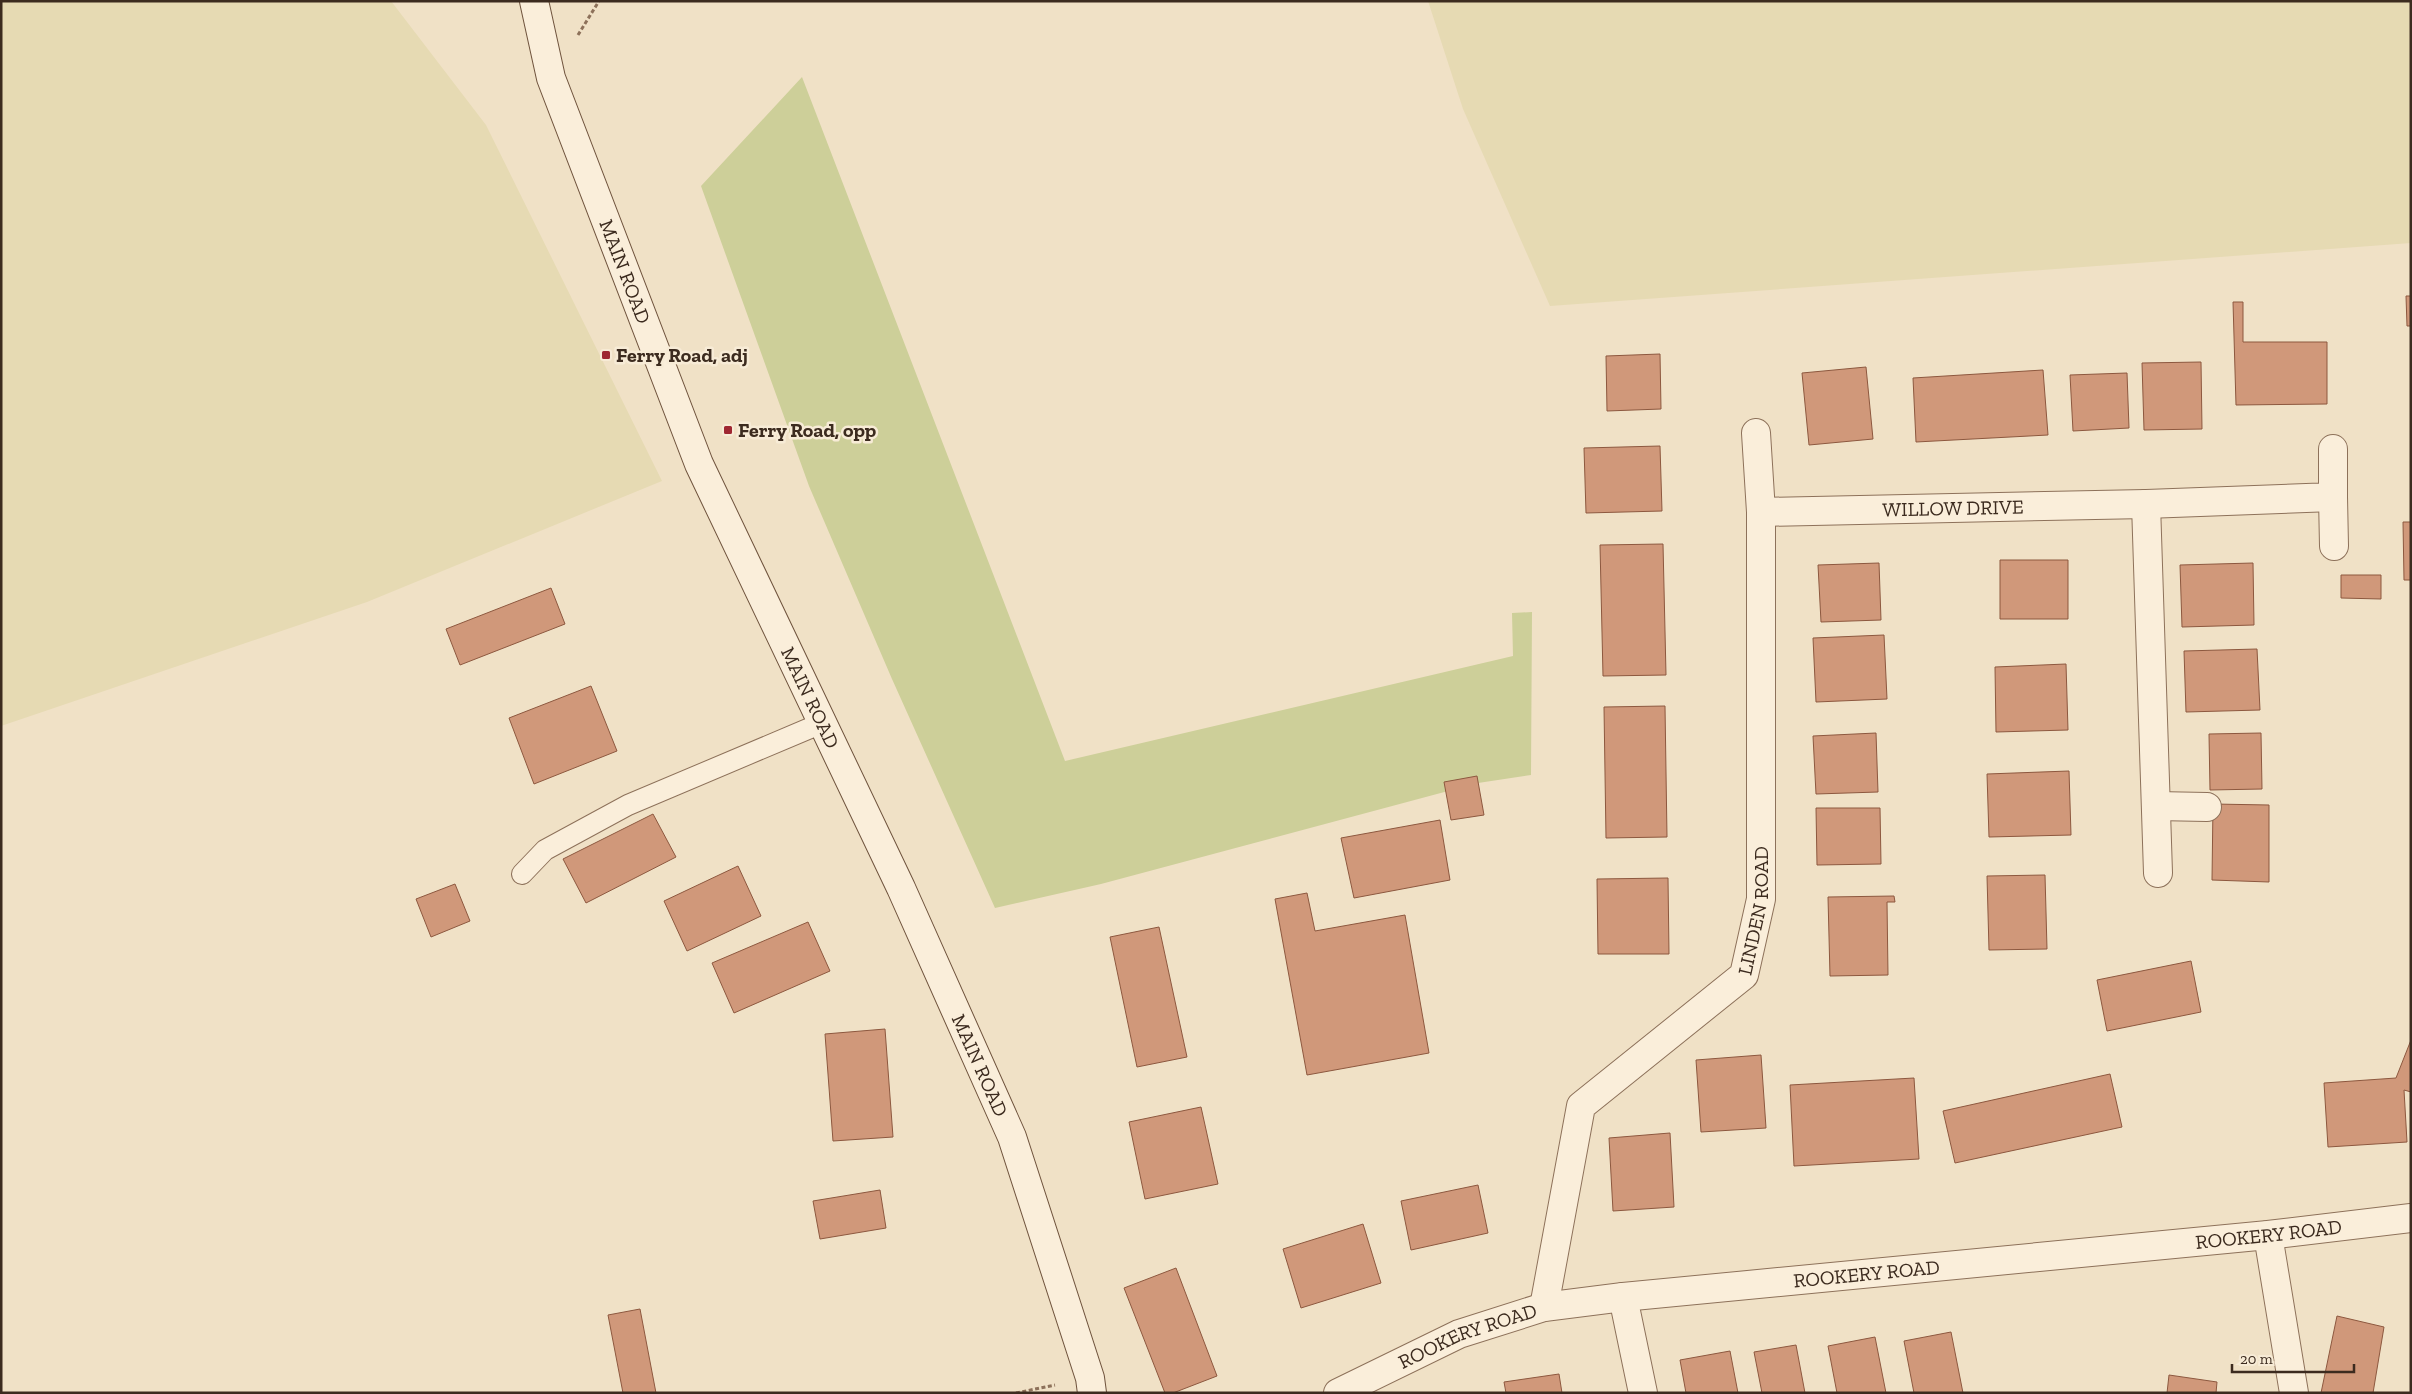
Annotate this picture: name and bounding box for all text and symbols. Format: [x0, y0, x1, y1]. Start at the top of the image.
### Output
street label: MAIN ROAD [594, 216, 656, 327]
place label: Ferry Road, adj [616, 343, 748, 367]
marker: Ferry Road, adj [600, 349, 612, 361]
place label: Ferry Road, opp [738, 418, 876, 442]
marker: Ferry Road, opp [722, 424, 734, 436]
street label: WILLOW DRIVE [1882, 495, 2024, 521]
street label: MAIN ROAD [776, 643, 845, 752]
street label: LINDEN ROAD [1732, 846, 1773, 977]
street label: MAIN ROAD [947, 1010, 1013, 1120]
street label: ROOKERY ROAD [2194, 1214, 2343, 1254]
street label: ROOKERY ROAD [1792, 1255, 1941, 1293]
street label: ROOKERY ROAD [1394, 1298, 1540, 1374]
scale bar [2232, 1342, 2354, 1374]
text: 20 m [2240, 1350, 2273, 1368]

